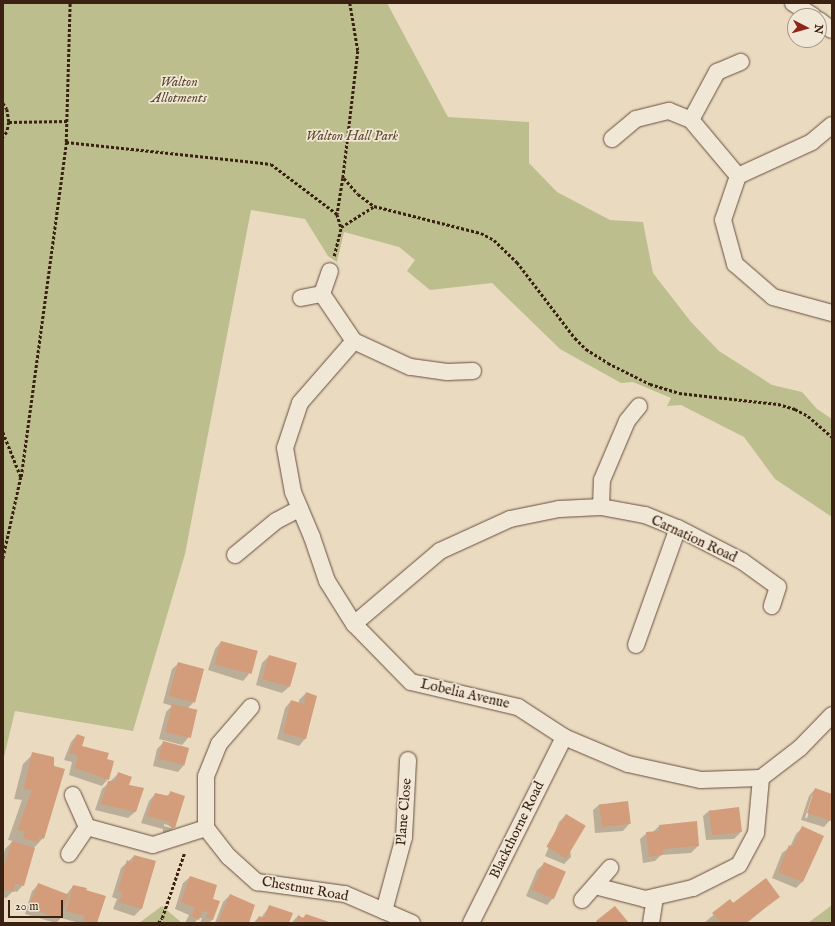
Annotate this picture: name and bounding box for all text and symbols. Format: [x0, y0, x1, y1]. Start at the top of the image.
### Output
north arrow [787, 8, 827, 48]
text: N [810, 24, 825, 35]
park label: Walton Allotments [151, 74, 207, 106]
park label: Walton Hall Park [306, 128, 398, 144]
street label: Carnation Road [648, 512, 740, 566]
street label: Lobelia Avenue [419, 676, 511, 712]
street label: Plane Close [393, 778, 415, 846]
street label: Blackthorne Road [486, 779, 548, 881]
street label: Chestnut Road [260, 873, 350, 905]
scale bar [10, 892, 65, 918]
text: 20 m [15, 899, 38, 914]

